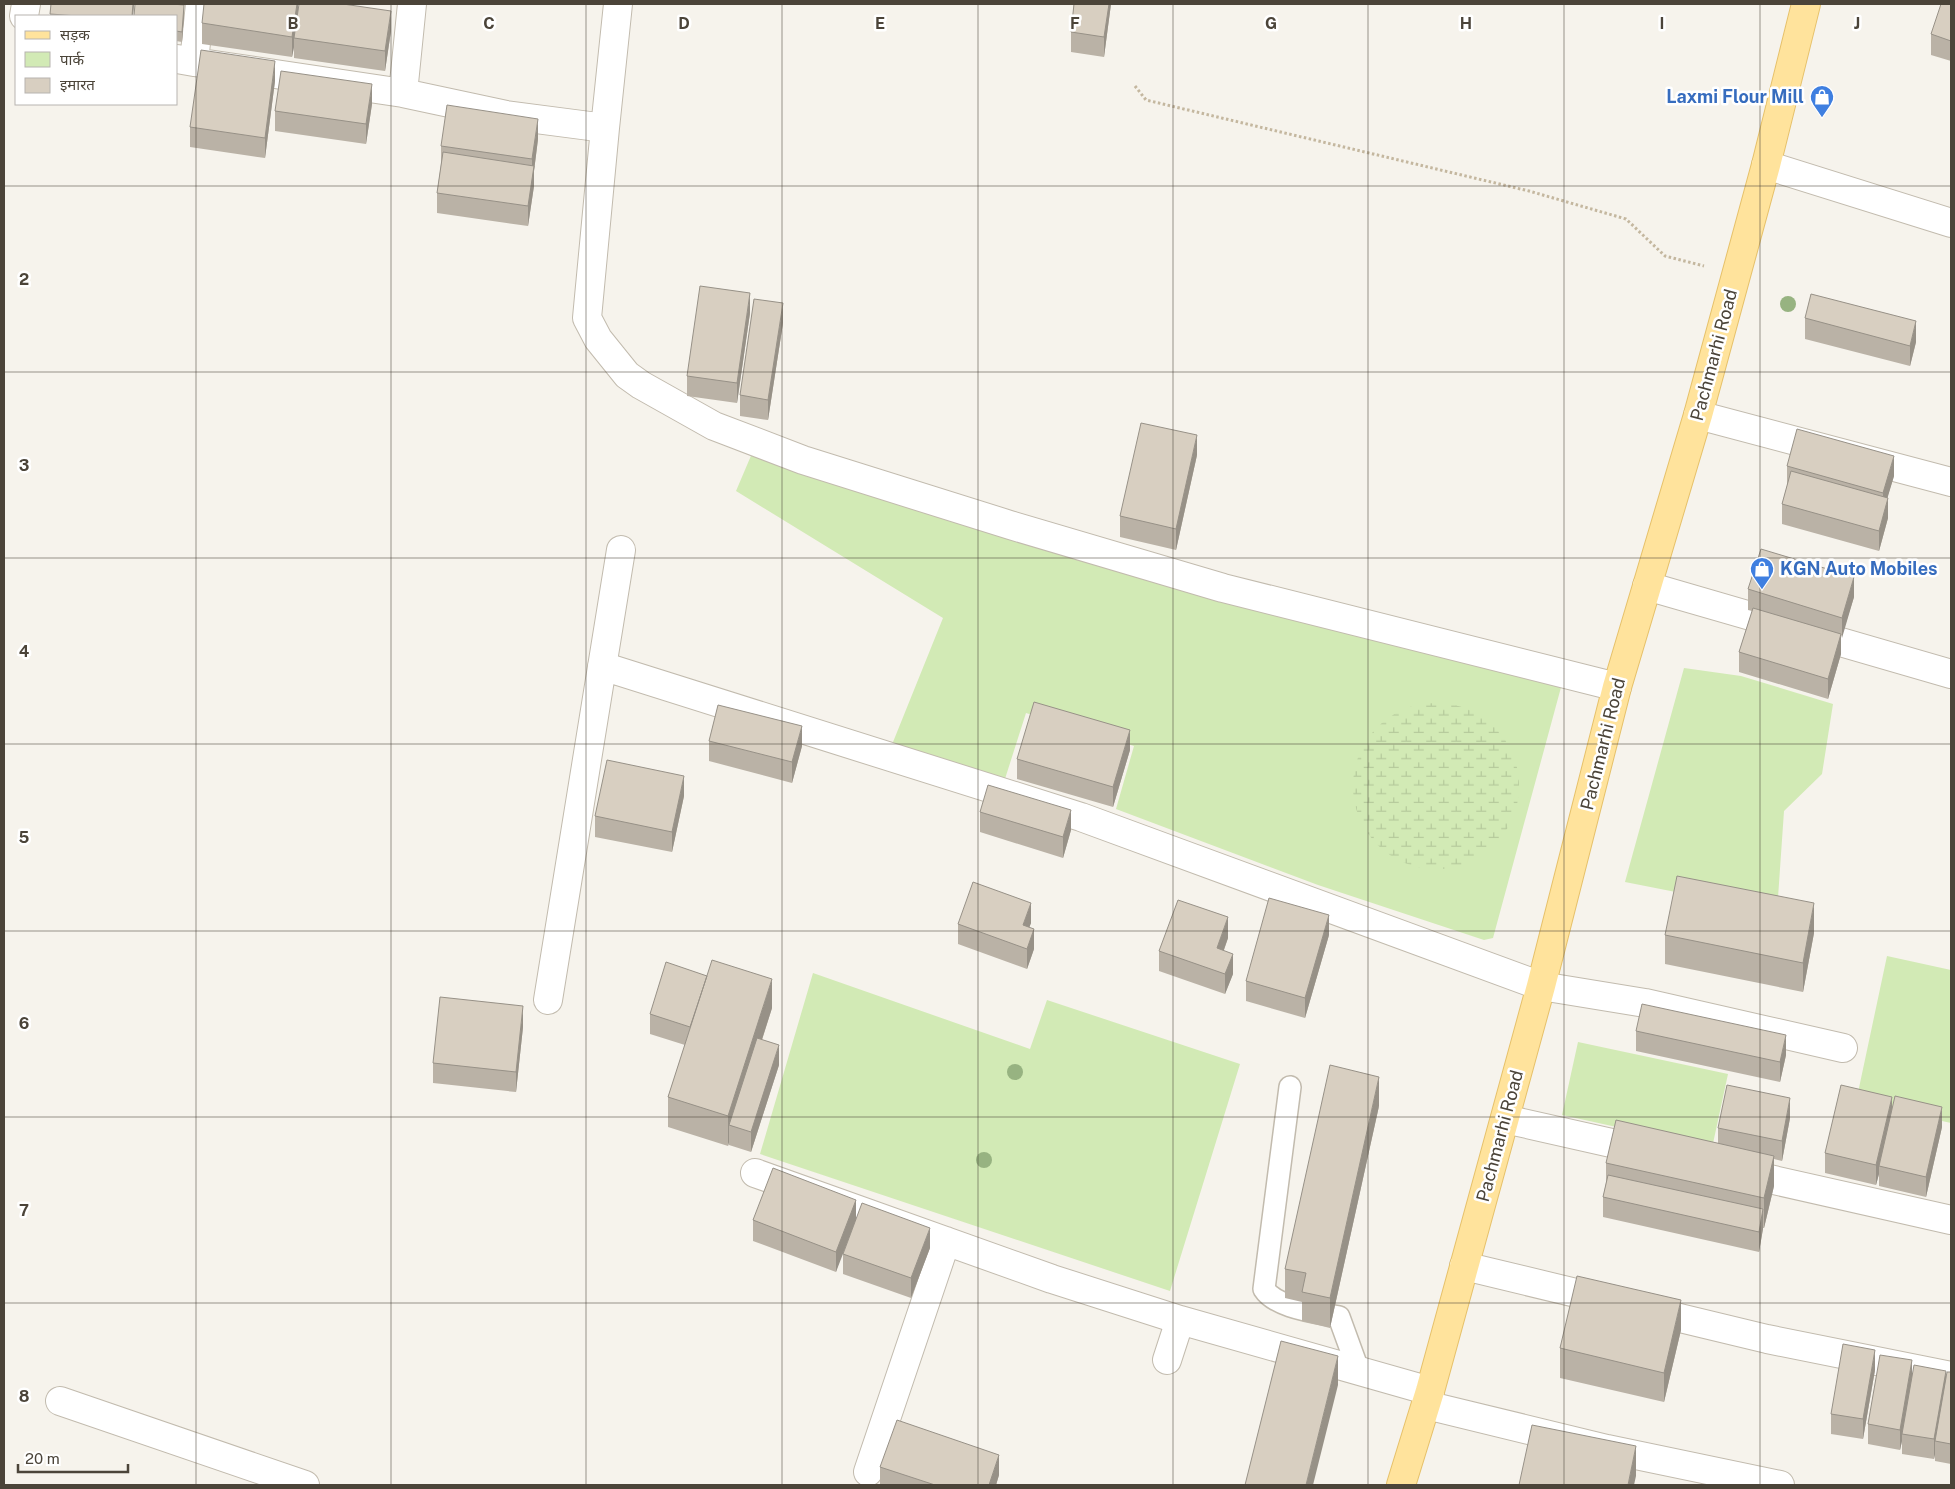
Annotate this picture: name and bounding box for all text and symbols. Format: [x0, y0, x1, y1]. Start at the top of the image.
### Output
text: B [288, 14, 299, 33]
text: C [483, 14, 495, 33]
text: D [678, 14, 690, 33]
text: E [875, 14, 885, 33]
text: F [1070, 14, 1080, 33]
text: G [1265, 14, 1277, 33]
text: H [1460, 14, 1472, 33]
text: I [1660, 14, 1664, 33]
text: J [1854, 14, 1860, 33]
legend [15, 15, 178, 105]
text: सड़क [60, 26, 90, 43]
text: पार्क [60, 51, 84, 68]
text: इमारत [60, 76, 95, 93]
shop icon: Laxmi Flour Mill [1809, 84, 1835, 118]
place label: Laxmi Flour Mill [1666, 86, 1804, 107]
text: 2 [19, 270, 29, 289]
street label: Pachmarhi Road [1686, 287, 1741, 423]
text: 3 [19, 456, 29, 475]
shop icon: KGN Auto Mobiles [1749, 556, 1775, 590]
place label: KGN Auto Mobiles [1780, 558, 1938, 579]
text: 4 [19, 642, 30, 661]
street label: Pachmarhi Road [1576, 676, 1629, 812]
text: 5 [19, 828, 30, 847]
text: 6 [19, 1014, 29, 1033]
street label: Pachmarhi Road [1472, 1068, 1527, 1204]
text: 7 [19, 1201, 29, 1220]
text: 8 [19, 1387, 30, 1406]
scale bar [18, 1442, 128, 1474]
text: 20 m [25, 1450, 60, 1467]

